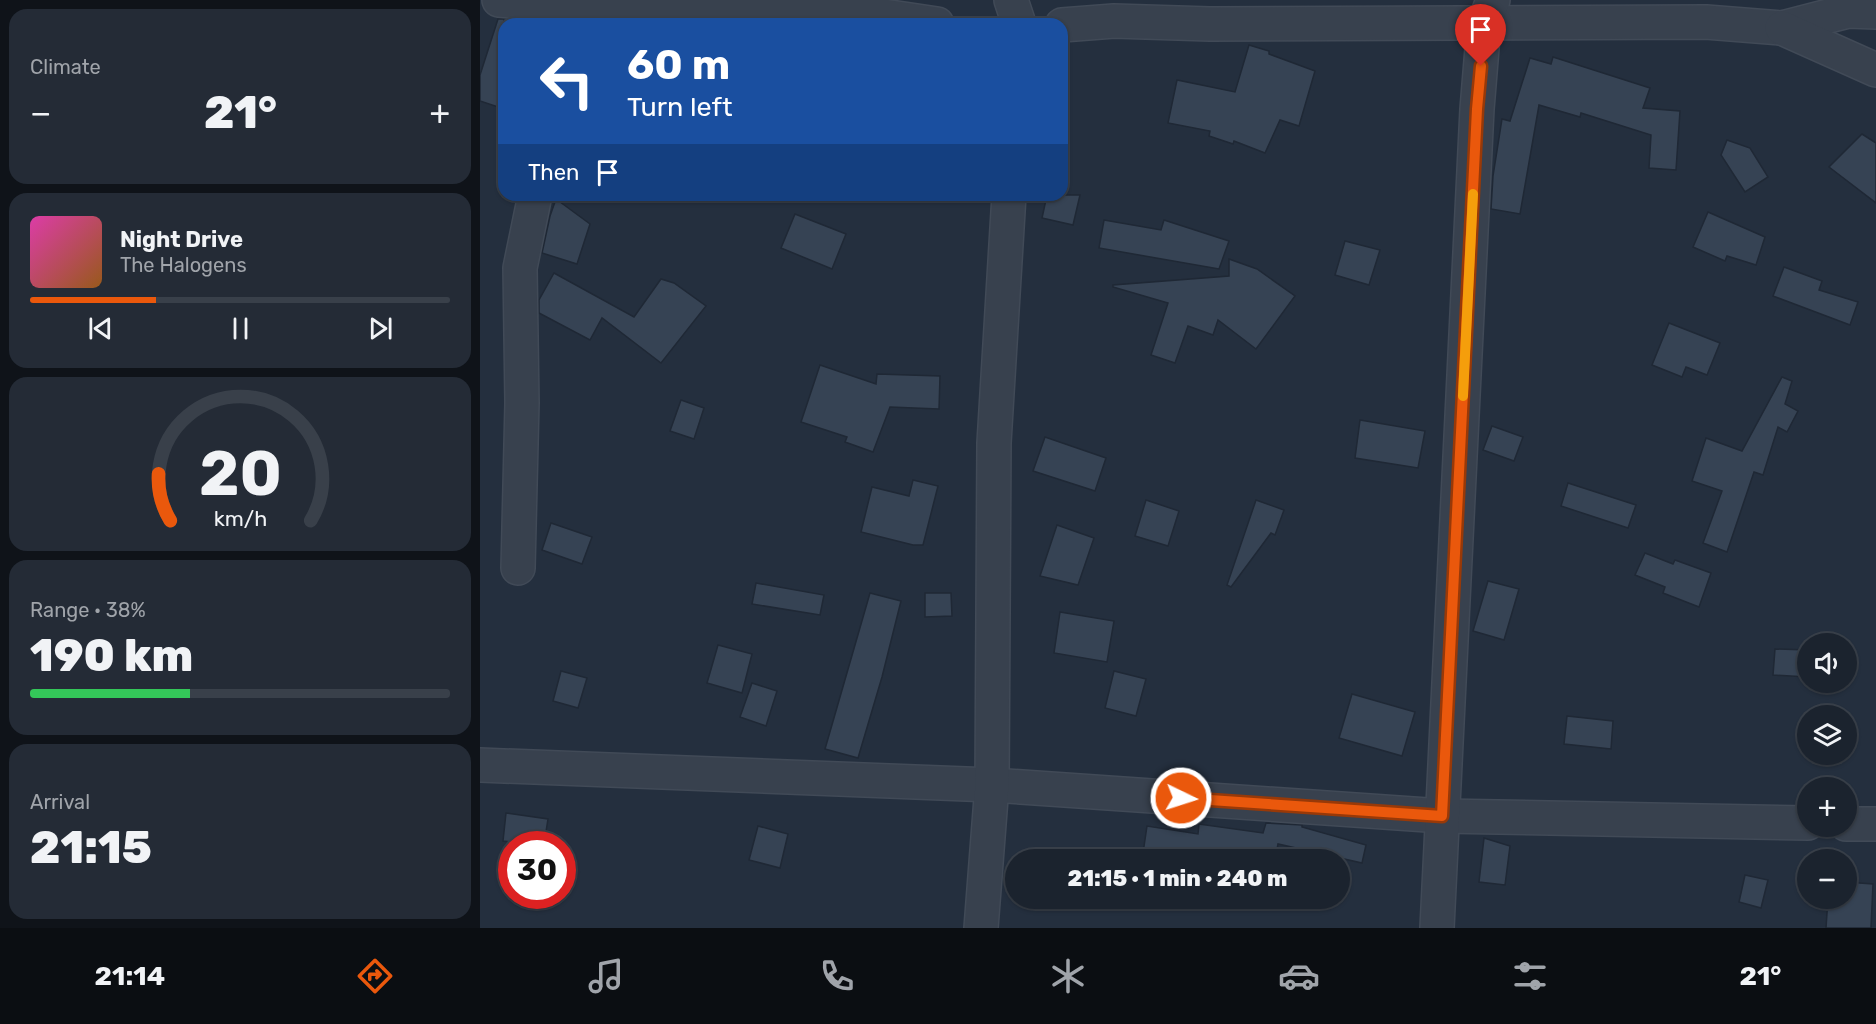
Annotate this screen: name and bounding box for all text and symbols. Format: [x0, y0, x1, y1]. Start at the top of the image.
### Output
pin [1455, 4, 1506, 66]
icon: arrive [1464, 13, 1497, 46]
text: 60 m [627, 40, 730, 90]
icon: left [528, 42, 606, 120]
text: Climate [30, 55, 101, 79]
text: 21° [204, 86, 277, 139]
text: Turn left [627, 91, 732, 123]
text: − [30, 93, 51, 132]
text: + [429, 93, 450, 132]
icon: arrive [591, 156, 624, 189]
text: Then [528, 159, 579, 186]
text: Night Drive [120, 226, 243, 253]
text: The Halogens [120, 253, 247, 277]
icon: previous [84, 312, 117, 345]
icon: pause [224, 312, 257, 345]
icon: next [364, 312, 397, 345]
text: 20 [199, 437, 281, 511]
text: km/h [213, 506, 267, 531]
text: Range · 38% [30, 598, 146, 622]
text: 190 km [30, 629, 193, 682]
map controls [1797, 633, 1857, 909]
button: sound [1797, 633, 1857, 693]
button: layers [1797, 705, 1857, 765]
position arrow [1149, 766, 1213, 830]
button: + [1797, 777, 1857, 837]
text: Arrival [30, 790, 90, 814]
text: 21:15 [30, 821, 152, 874]
speed limit sign: 30 [498, 831, 576, 909]
button: − [1797, 849, 1857, 909]
text: 21:15 · 1 min · 240 m [1068, 865, 1287, 892]
icon: directions [354, 955, 396, 997]
icon: music [585, 955, 627, 997]
icon: phone [816, 955, 858, 997]
icon: climate [1047, 955, 1089, 997]
icon: car [1278, 955, 1320, 997]
icon: filters [1509, 955, 1551, 997]
text: 21:14 [94, 960, 165, 992]
text: 21° [1739, 960, 1781, 992]

